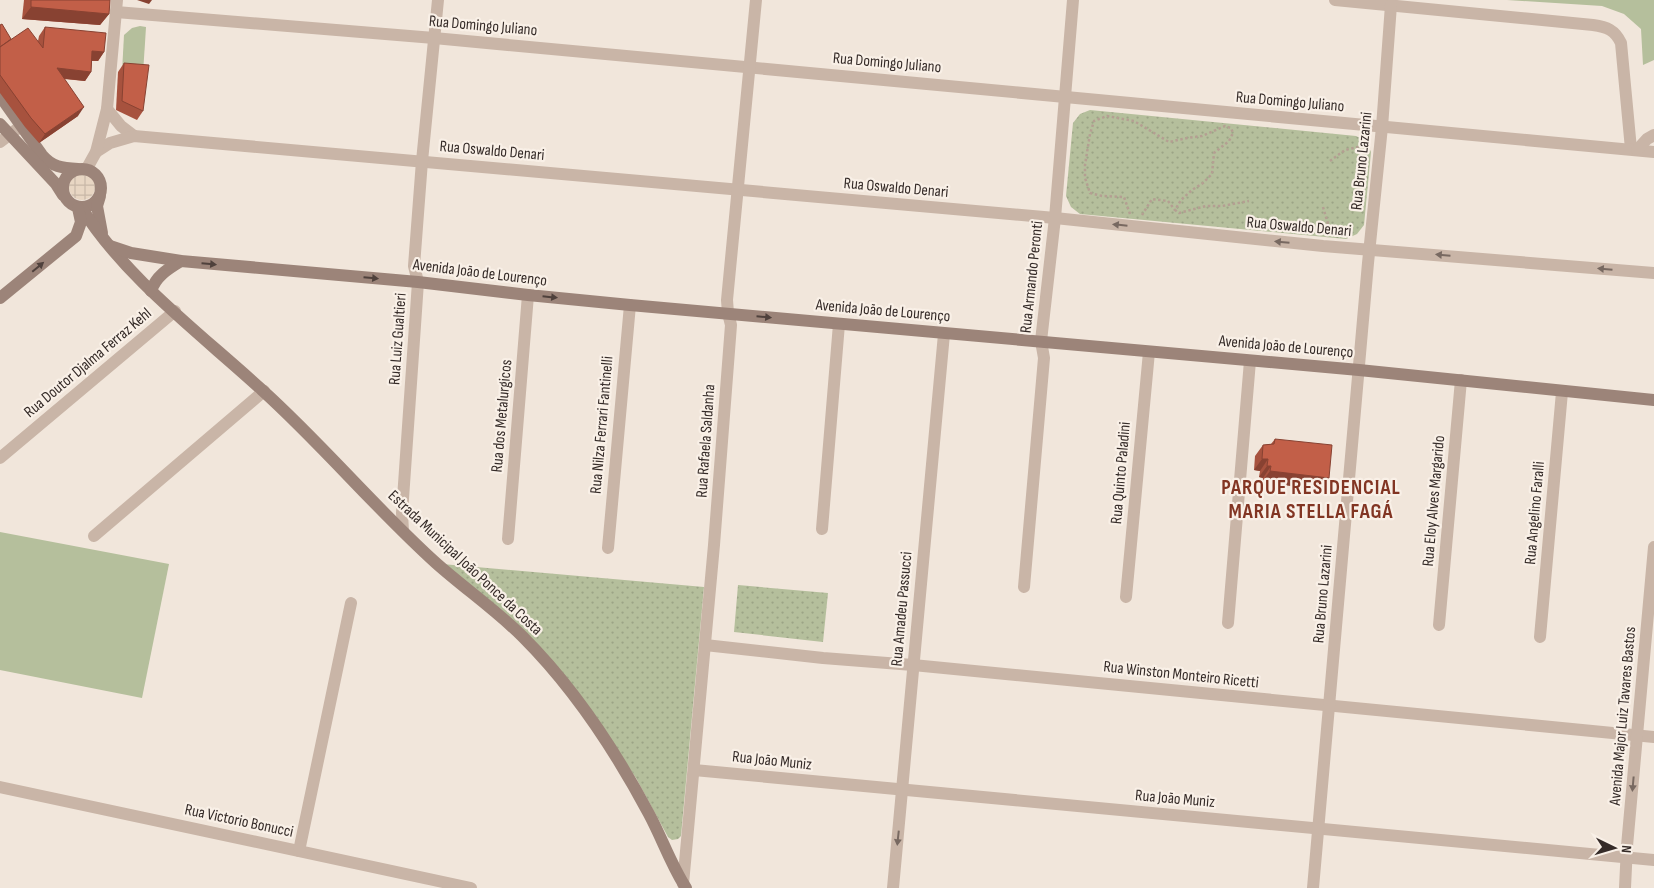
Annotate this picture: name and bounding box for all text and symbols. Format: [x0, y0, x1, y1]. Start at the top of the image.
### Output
street label: Rua Domingo Juliano [428, 12, 538, 40]
street label: Rua Domingo Juliano [832, 49, 942, 77]
street label: Rua Domingo Juliano [1235, 88, 1345, 116]
street label: Rua Bruno Lazarini [1347, 111, 1377, 211]
street label: Rua Oswaldo Denari [439, 137, 545, 165]
street label: Rua Oswaldo Denari [843, 174, 949, 202]
street label: Rua Oswaldo Denari [1246, 213, 1352, 241]
street label: Rua Armando Peronti [1017, 220, 1047, 334]
one-way arrow [1112, 221, 1128, 229]
one-way arrow [1273, 238, 1289, 246]
one-way arrow [1435, 251, 1451, 259]
street label: Avenida João de Lourenço [411, 255, 548, 291]
one-way arrow [201, 260, 217, 268]
one-way arrow [31, 262, 44, 273]
one-way arrow [1597, 264, 1613, 272]
one-way arrow [363, 274, 379, 282]
street label: Rua Luiz Gualtieri [385, 292, 411, 386]
one-way arrow [542, 294, 558, 302]
street label: Avenida João de Lourenço [814, 296, 951, 326]
street label: Rua Doutor Djalma Ferraz Kehl [21, 304, 155, 422]
one-way arrow [756, 313, 772, 321]
street label: Avenida João de Lourenço [1217, 332, 1354, 362]
street label: Rua Nilza Ferrari Fantinelli [587, 355, 617, 495]
street label: Rua dos Metalurgicos [488, 359, 516, 473]
street label: Rua Rafaela Saldanha [693, 384, 719, 498]
street label: Rua Quinto Paladini [1107, 421, 1135, 525]
street label: Rua Eloy Alves Margarido [1419, 435, 1449, 567]
street label: Rua Angelino Faralli [1521, 461, 1549, 565]
district label: PARQUE RESIDENCIAL MARIA STELLA FAGÁ [1221, 475, 1401, 524]
street label: Estrada Municipal João Ponce da Costa [384, 487, 546, 639]
street label: Rua Bruno Lazarini [1309, 544, 1337, 644]
street label: Rua Amadeu Passucci [888, 551, 916, 667]
street label: Avenida Major Luiz Tavares Bastos [1606, 626, 1640, 807]
street label: Rua Winston Monteiro Ricetti [1102, 657, 1260, 693]
street label: Rua João Muniz [731, 747, 813, 775]
one-way arrow [1629, 776, 1637, 792]
street label: Rua João Muniz [1134, 786, 1216, 812]
street label: Rua Victorio Bonucci [183, 800, 295, 842]
north arrow [1589, 823, 1639, 873]
one-way arrow [894, 831, 902, 847]
text: N [1618, 845, 1635, 854]

